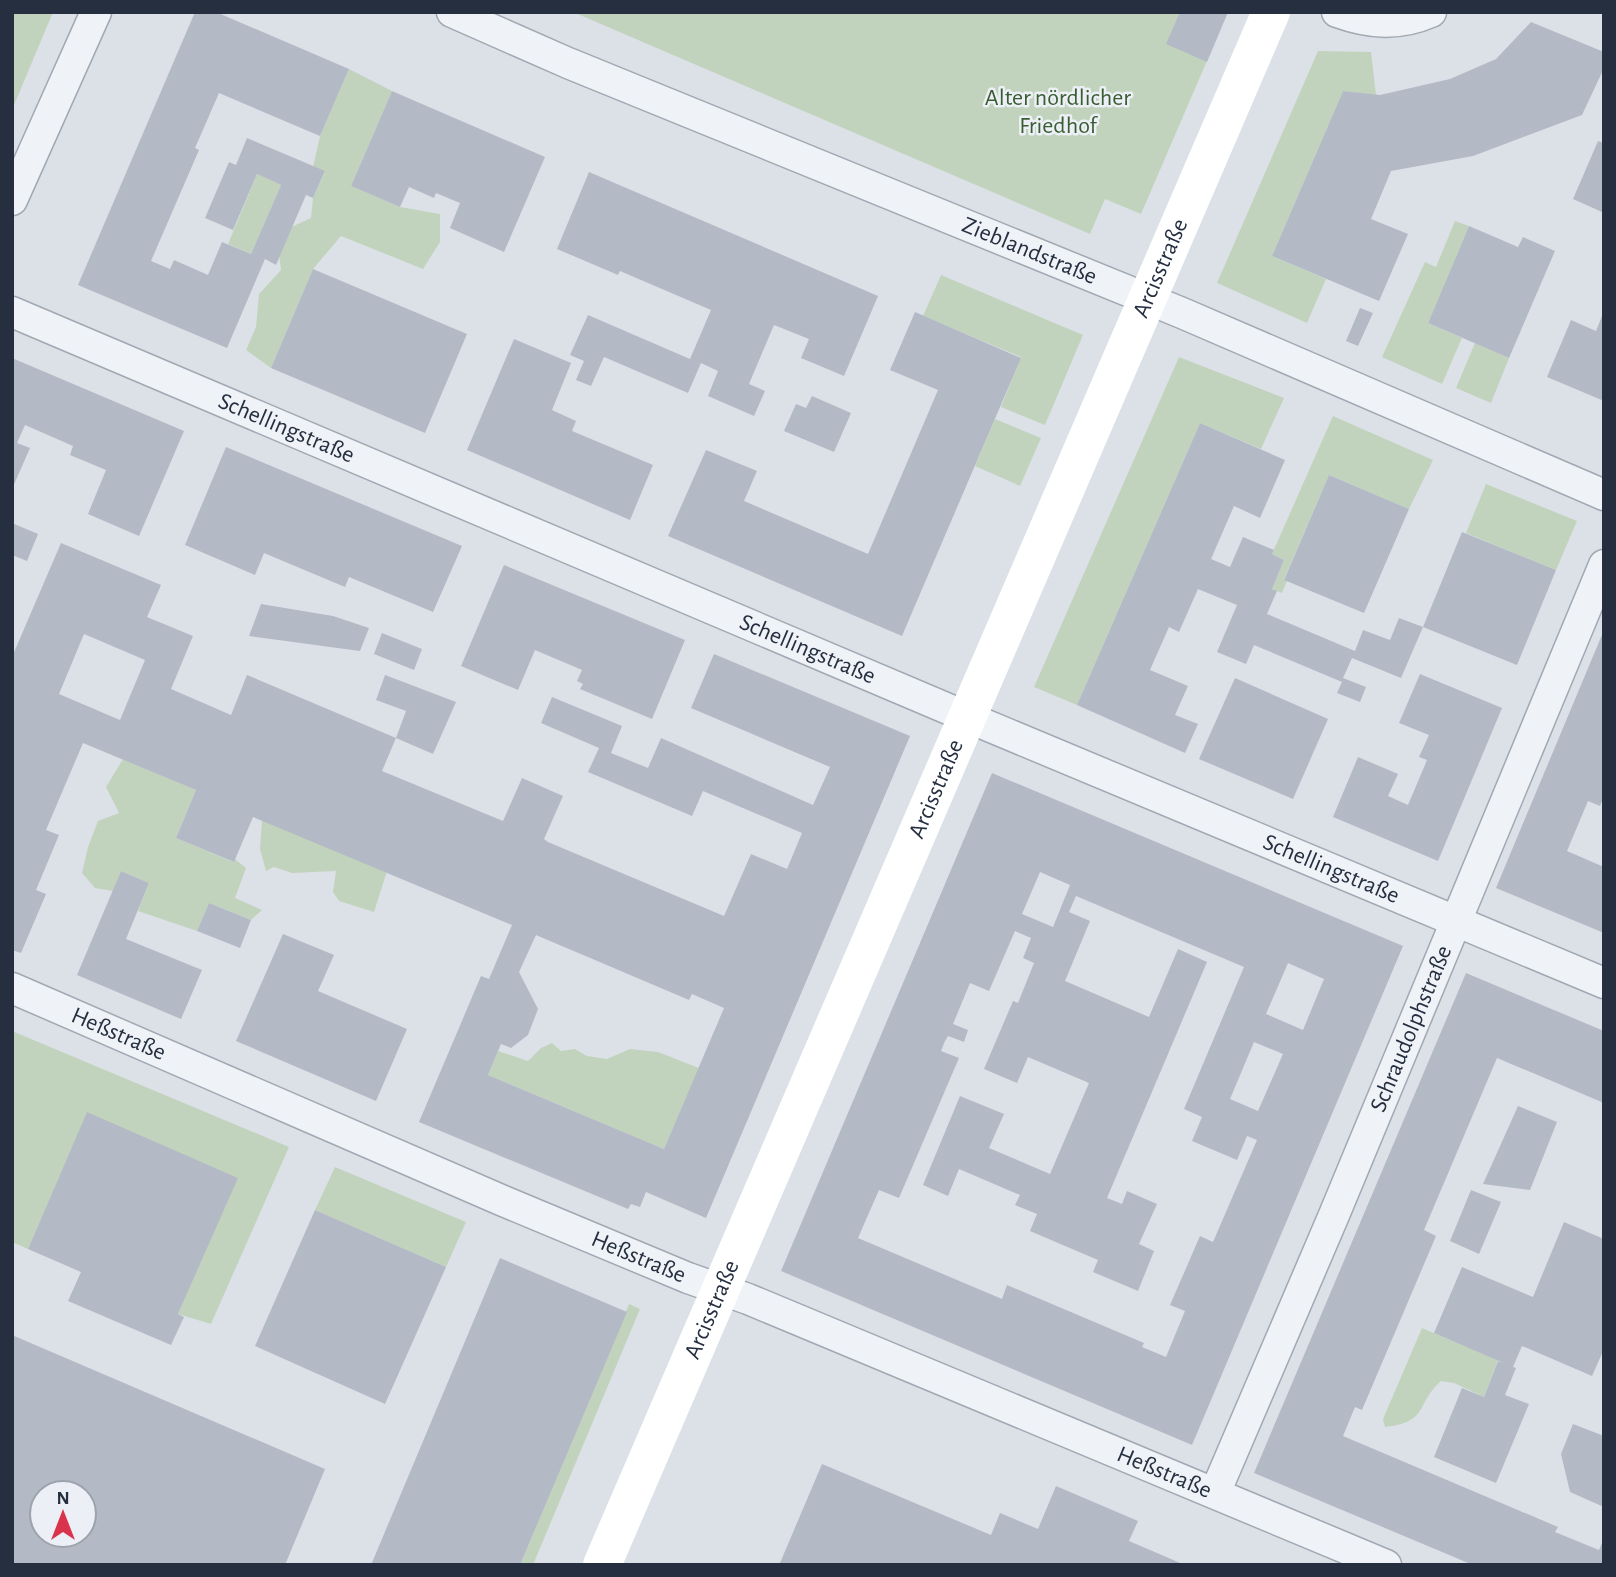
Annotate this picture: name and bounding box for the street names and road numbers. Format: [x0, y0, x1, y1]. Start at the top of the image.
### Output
street label: Zieblandstraße [959, 213, 1100, 289]
street label: Arcisstraße [1129, 215, 1192, 321]
street label: Schellingstraße [215, 389, 358, 468]
street label: Schellingstraße [736, 610, 879, 689]
street label: Arcisstraße [905, 736, 968, 842]
street label: Schellingstraße [1260, 830, 1403, 908]
street label: Schraudolphstraße [1366, 942, 1456, 1115]
street label: Heßstraße [68, 1003, 169, 1065]
street label: Heßstraße [588, 1227, 689, 1288]
street label: Arcisstraße [680, 1257, 744, 1363]
street label: Heßstraße [1113, 1442, 1215, 1503]

